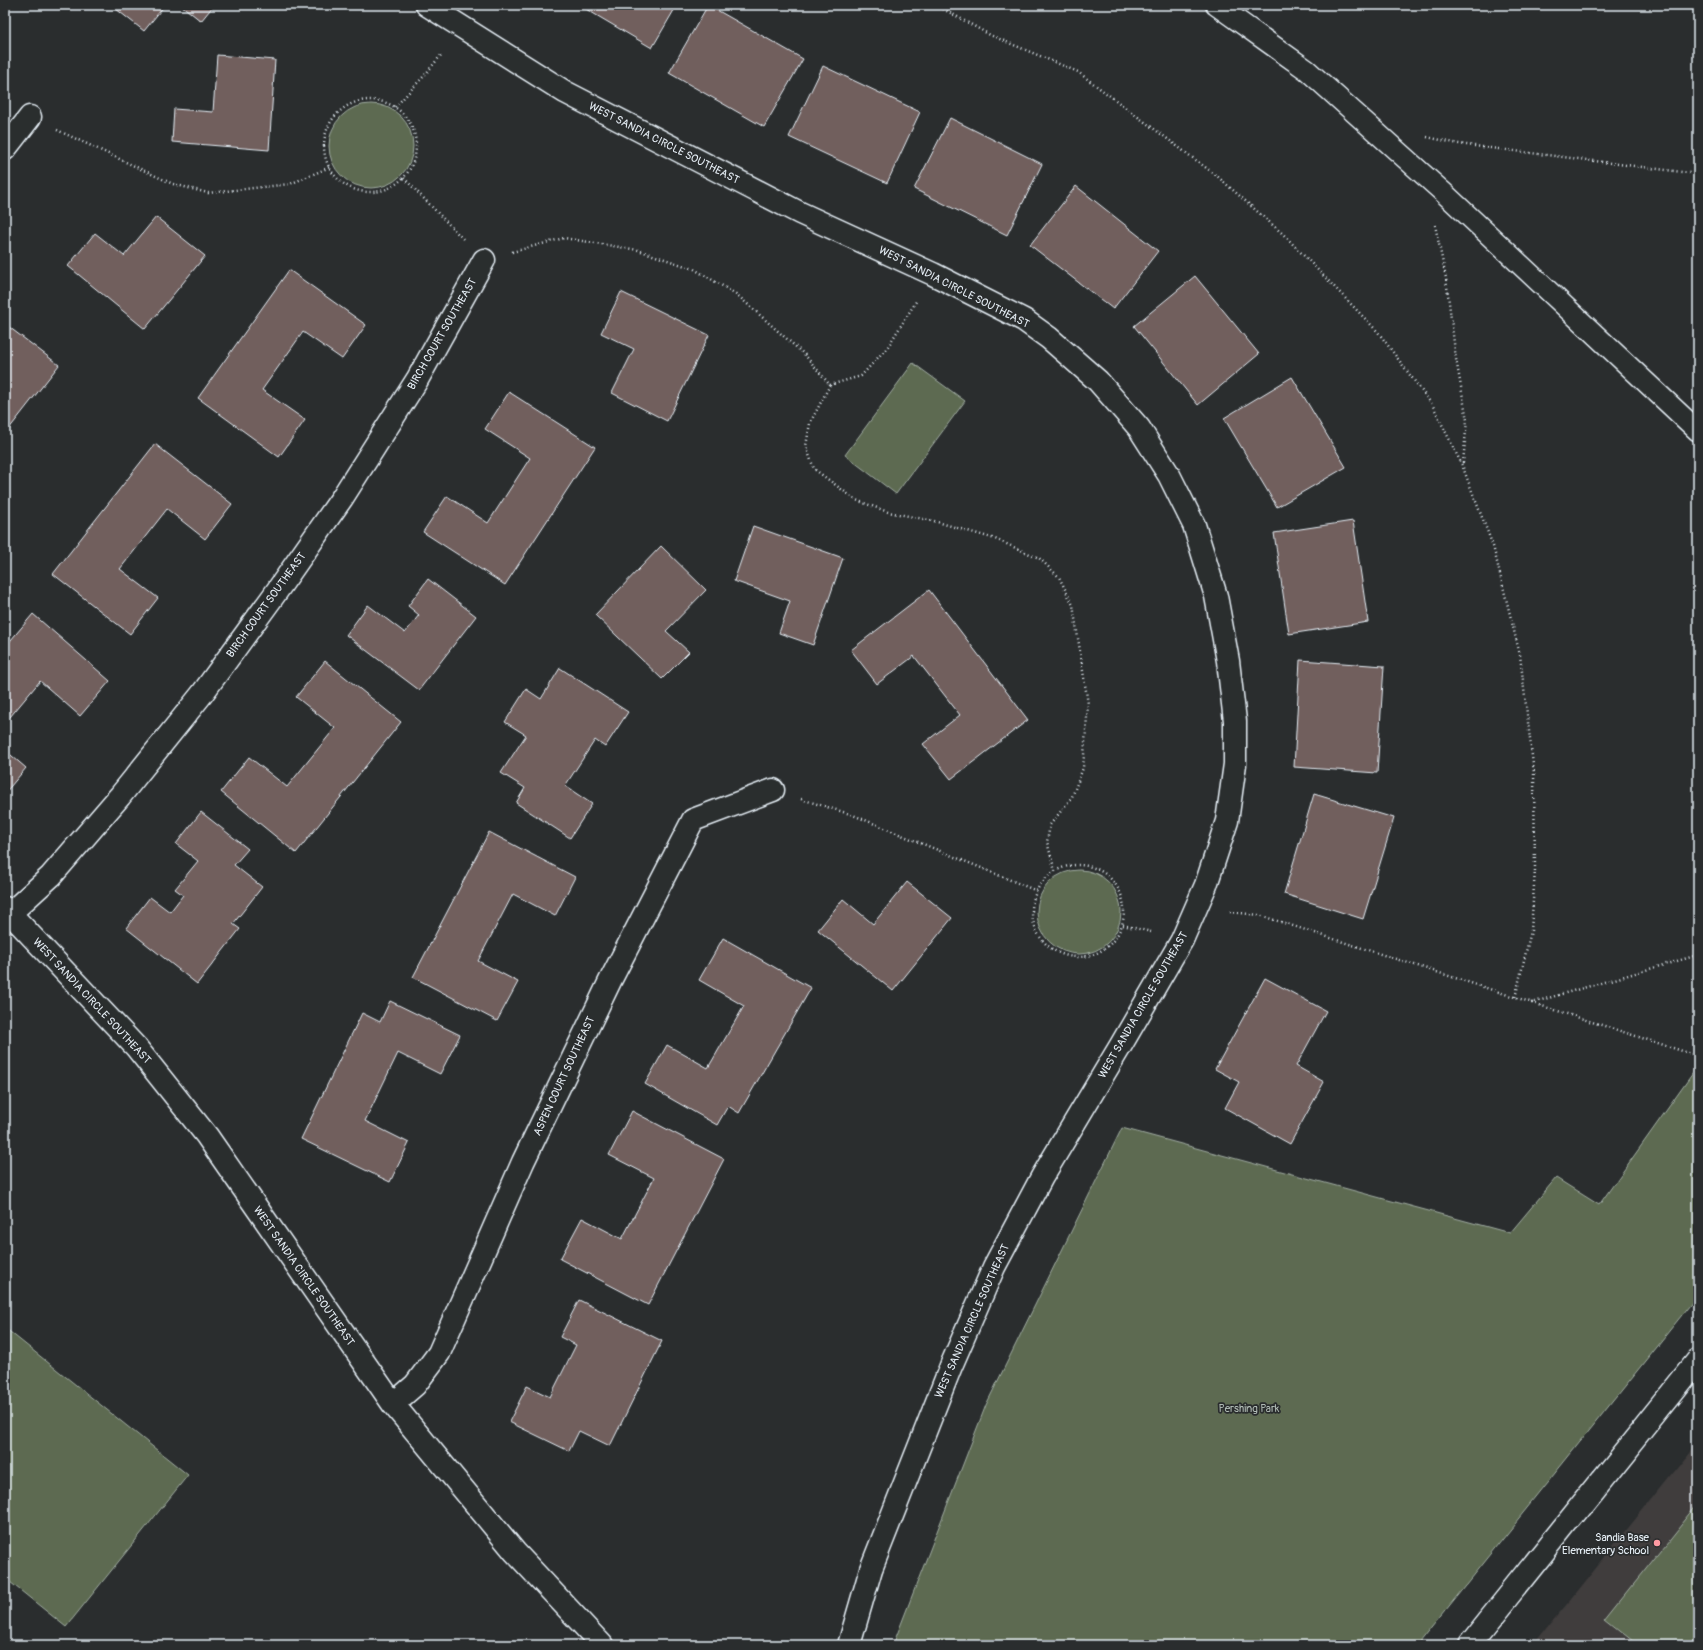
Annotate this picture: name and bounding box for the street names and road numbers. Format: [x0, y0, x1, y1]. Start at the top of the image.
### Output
street label: WEST SANDIA CIRCLE SOUTHEAST [587, 99, 741, 187]
street label: WEST SANDIA CIRCLE SOUTHEAST [877, 243, 1031, 331]
street label: BIRCH COURT SOUTHEAST [405, 276, 479, 392]
street label: BIRCH COURT SOUTHEAST [224, 550, 308, 660]
street label: WEST SANDIA CIRCLE SOUTHEAST [1096, 929, 1190, 1081]
street label: WEST SANDIA CIRCLE SOUTHEAST [30, 935, 154, 1067]
street label: ASPEN COURT SOUTHEAST [531, 1014, 597, 1138]
street label: WEST SANDIA CIRCLE SOUTHEAST [251, 1204, 357, 1348]
street label: WEST SANDIA CIRCLE SOUTHEAST [932, 1242, 1012, 1400]

